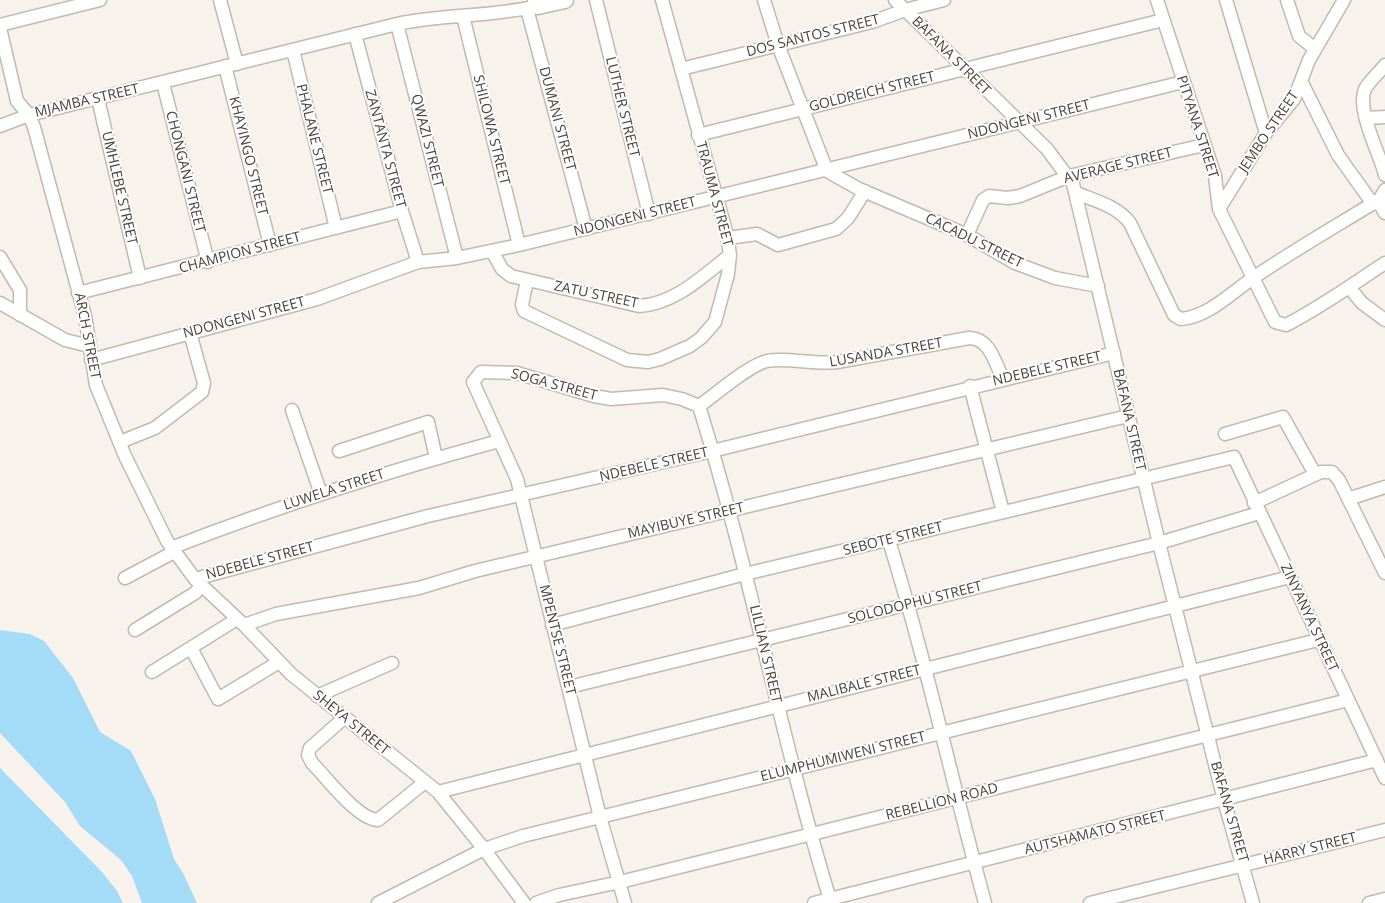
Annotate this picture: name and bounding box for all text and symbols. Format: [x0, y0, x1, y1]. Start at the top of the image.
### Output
street label: DOS SANTOS STREET [745, 11, 881, 61]
street label: BAFANA STREET [908, 13, 994, 99]
street label: LUTHER STREET [601, 55, 643, 159]
street label: DUMANI STREET [535, 65, 579, 173]
street label: GOLDREICH STREET [807, 68, 937, 116]
street label: SHILOWA STREET [469, 73, 513, 187]
street label: PITYANA STREET [1172, 73, 1222, 181]
street label: MJAMBA STREET [33, 81, 141, 121]
street label: PHALANE STREET [292, 82, 336, 196]
street label: ZANTANTA STREET [361, 88, 409, 210]
street label: JEMBO STREET [1235, 88, 1303, 176]
street label: QWAZI STREET [407, 93, 447, 189]
street label: KHAYINGO STREET [225, 95, 271, 217]
street label: NDONGENI STREET [966, 97, 1092, 143]
street label: CHONGANI STREET [162, 109, 208, 235]
street label: UMHLEBE STREET [98, 130, 140, 246]
street label: TRAUMA STREET [692, 140, 736, 248]
street label: AVERAGE STREET [1062, 144, 1174, 188]
street label: NDONGENI STREET [572, 194, 698, 240]
street label: CACADU STREET [922, 210, 1026, 272]
street label: CHAMPION STREET [177, 229, 303, 277]
street label: ZATU STREET [552, 278, 640, 312]
street label: ARCH STREET [70, 291, 104, 381]
street label: NDONGENI STREET [181, 294, 307, 342]
street label: LUSANDA STREET [828, 335, 944, 371]
street label: NDEBELE STREET [991, 348, 1103, 390]
street label: SOGA STREET [509, 365, 599, 405]
street label: BAFANA STREET [1109, 367, 1149, 473]
street label: NDEBELE STREET [598, 444, 710, 486]
street label: LUWELA STREET [281, 466, 387, 514]
street label: MAYIBUYE STREET [626, 499, 746, 543]
street label: SEBOTE STREET [842, 519, 944, 559]
street label: NDEBELE STREET [204, 538, 316, 584]
street label: ZINYANYA STREET [1277, 561, 1341, 675]
street label: SOLODOPHU STREET [846, 578, 984, 628]
street label: MPENTSE STREET [535, 583, 579, 697]
street label: LILLIAN STREET [746, 603, 784, 705]
street label: MALIBALE STREET [805, 662, 923, 706]
street label: SHEYA STREET [309, 687, 393, 759]
street label: ELUMPHUMIWENI STREET [759, 728, 927, 786]
street label: BAFANA STREET [1207, 760, 1251, 864]
street label: REBELLION ROAD [884, 780, 1000, 824]
street label: AUTSHAMATO STREET [1023, 807, 1167, 859]
street label: HARRY STREET [1262, 829, 1358, 869]

